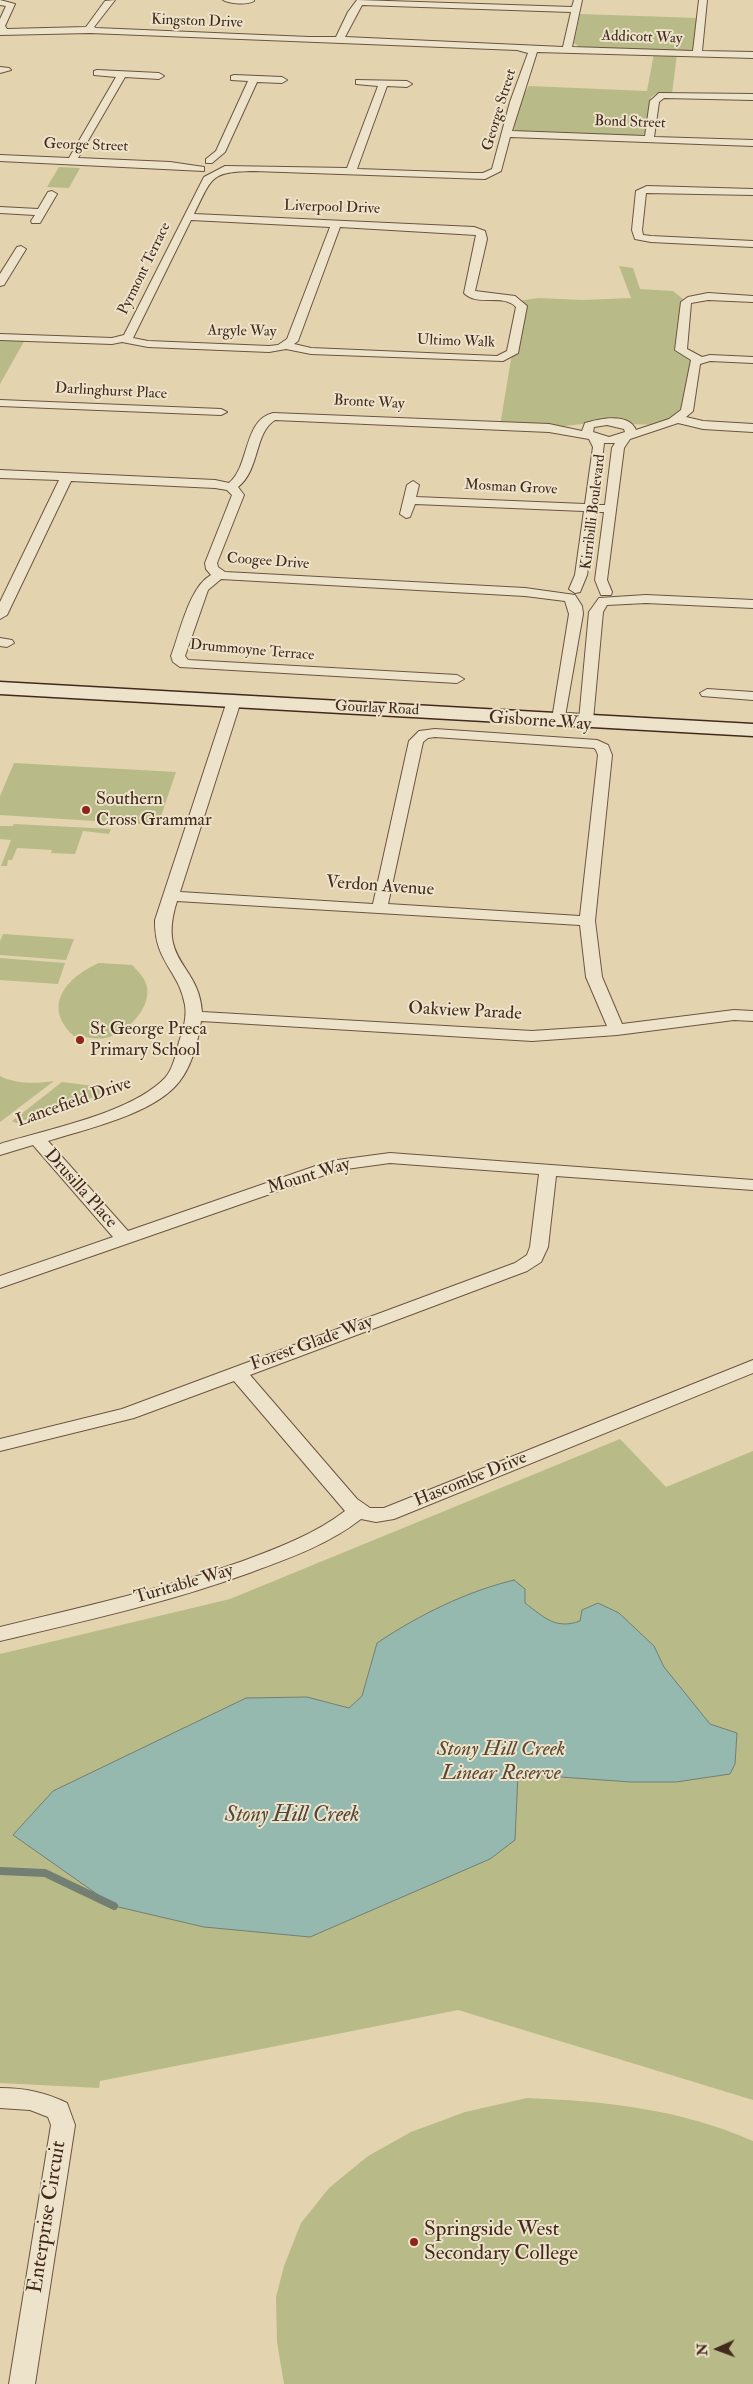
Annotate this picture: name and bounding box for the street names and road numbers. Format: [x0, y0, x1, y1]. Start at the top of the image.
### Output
street label: Kingston Drive [151, 11, 243, 33]
street label: Addicott Way [601, 28, 683, 48]
street label: George Street [479, 67, 521, 153]
street label: Bond Street [594, 113, 666, 133]
street label: George Street [43, 136, 129, 156]
street label: Liverpool Drive [284, 197, 380, 219]
street label: Pyrmont Terrace [115, 220, 175, 318]
street label: Argyle Way [207, 322, 277, 342]
street label: Ultimo Walk [417, 332, 495, 352]
street label: Darlinghurst Place [54, 380, 168, 404]
street label: Bronte Way [333, 392, 405, 414]
street label: Kirribilli Boulevard [578, 453, 610, 571]
street label: Mosman Grove [464, 477, 558, 499]
street label: Coogee Drive [226, 550, 310, 574]
street label: Drummoyne Terrace [189, 637, 315, 665]
street label: Gourlay Road [335, 698, 419, 720]
street label: Gisborne Way [488, 708, 592, 736]
street label: Verdon Avenue [325, 872, 435, 902]
street label: Oakview Parade [408, 998, 522, 1026]
street label: Lancefield Drive [14, 1073, 134, 1133]
street label: Drusilla Place [39, 1145, 121, 1233]
street label: Mount Way [265, 1154, 353, 1200]
street label: Forest Glade Way [248, 1312, 376, 1376]
street label: Hascombe Drive [412, 1448, 530, 1512]
street label: Turitable Way [132, 1561, 236, 1609]
street label: Enterprise Circuit [24, 2139, 72, 2295]

